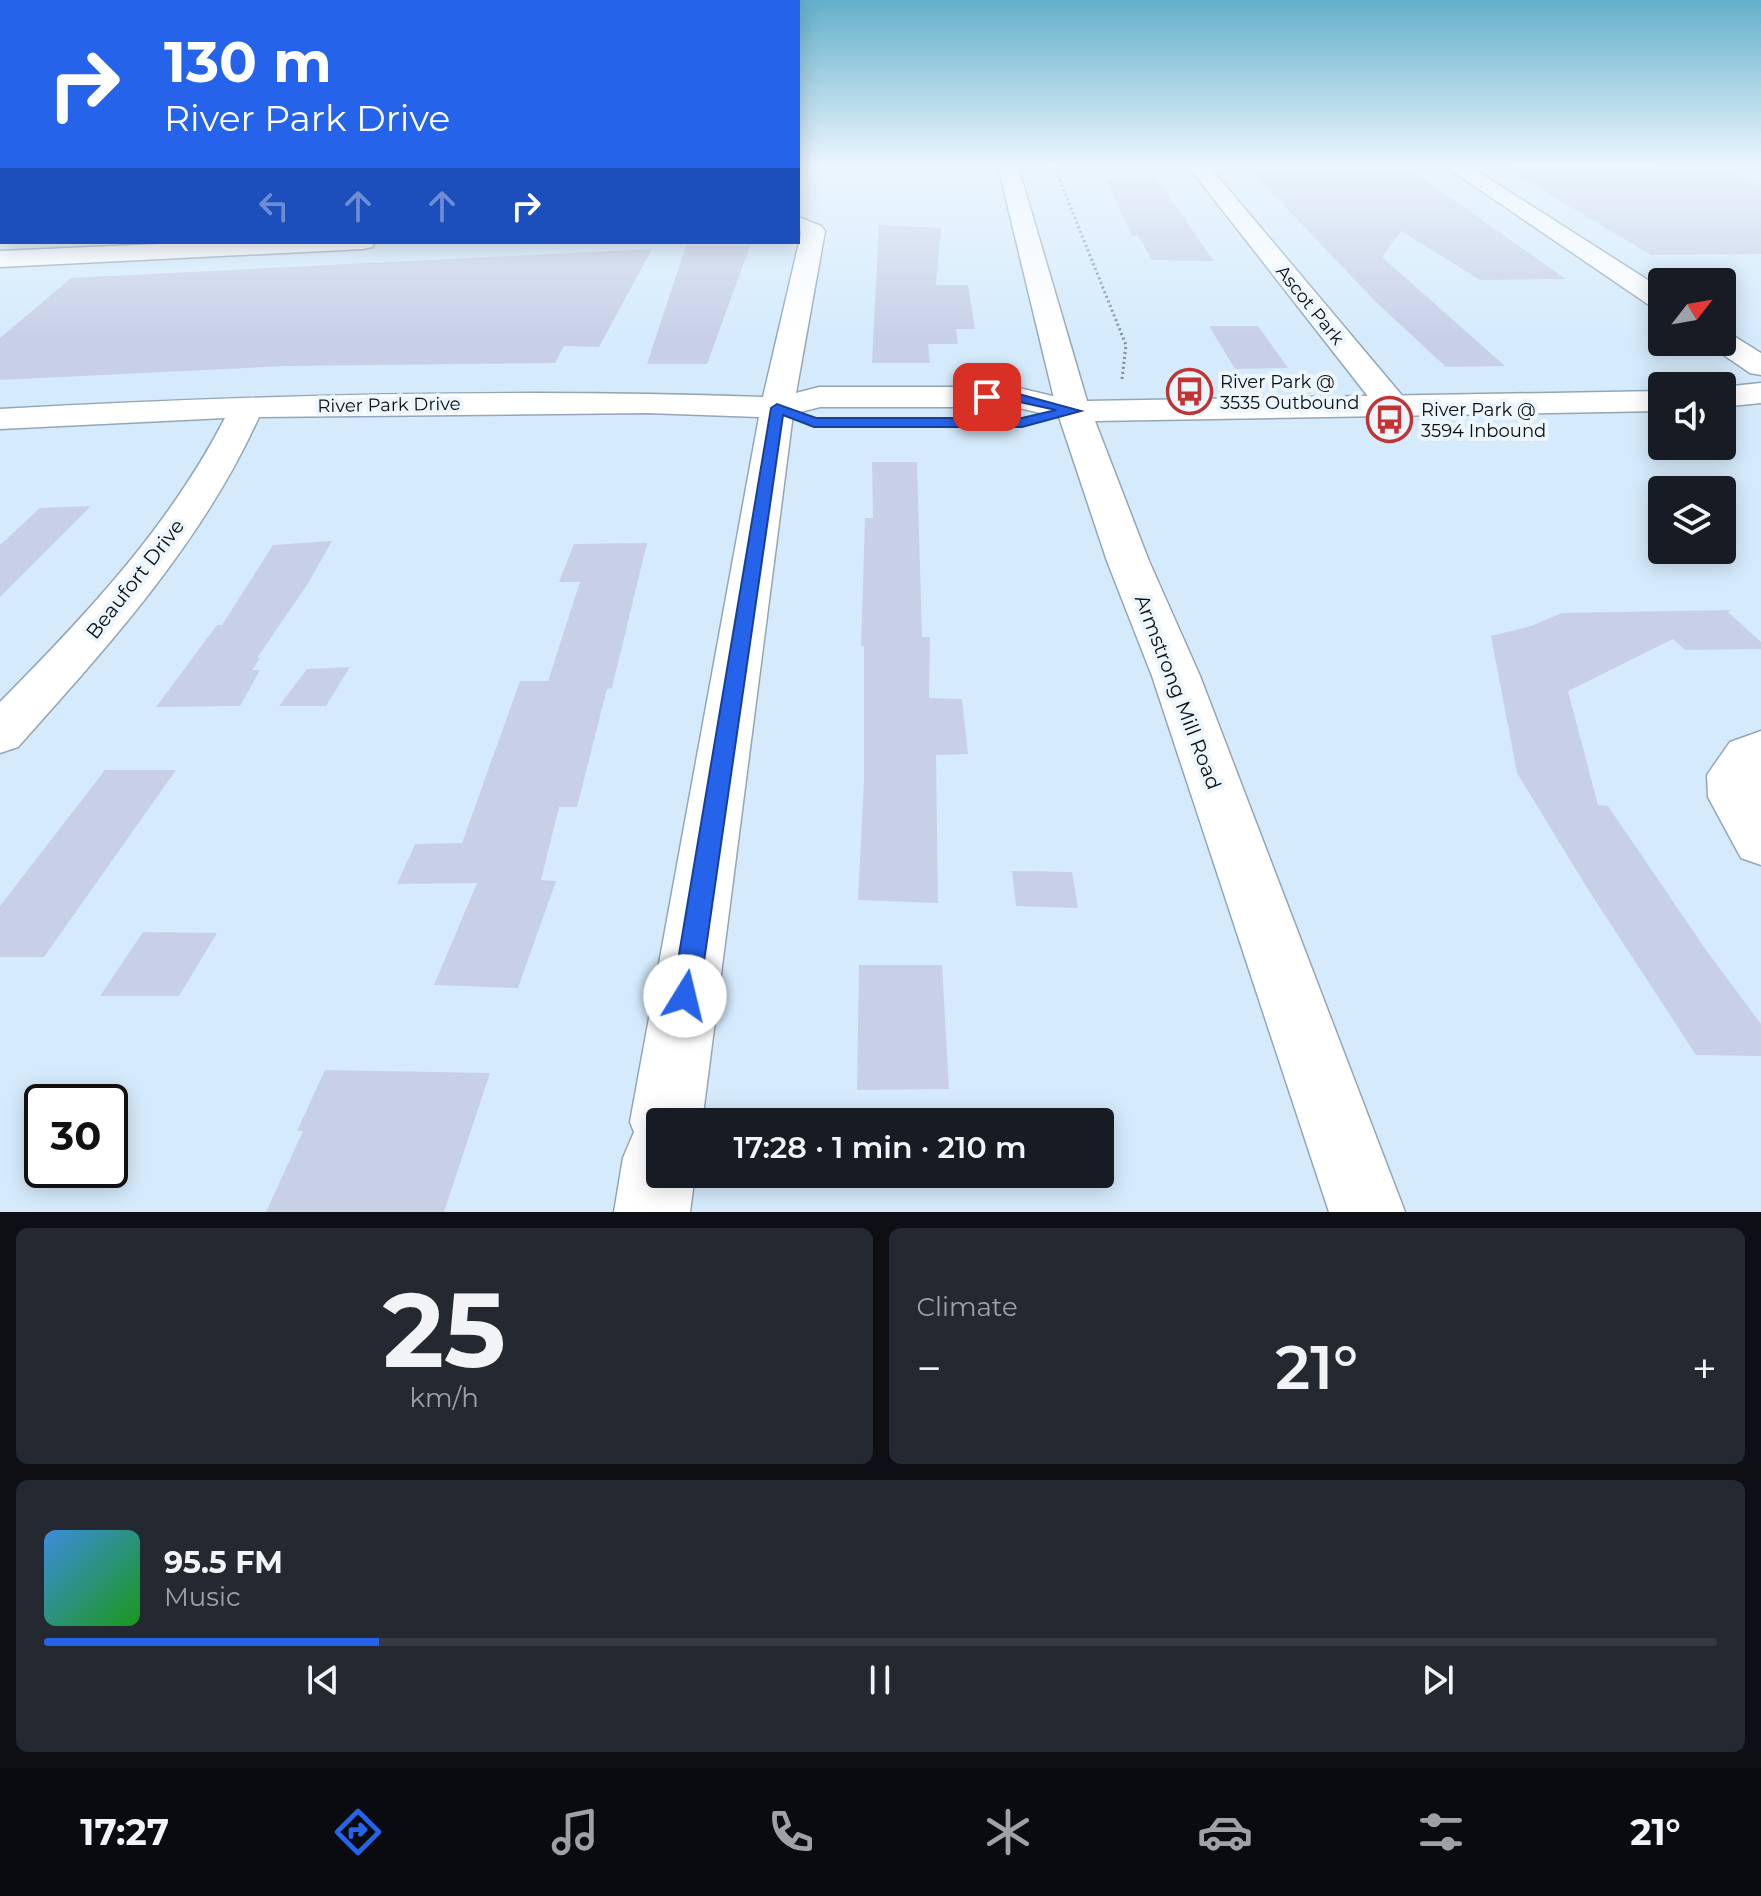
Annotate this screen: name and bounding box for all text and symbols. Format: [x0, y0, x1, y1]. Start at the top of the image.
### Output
text: 130 m [164, 28, 332, 96]
icon: right [32, 32, 136, 136]
text: River Park Drive [164, 96, 450, 140]
icon: left [252, 184, 296, 228]
icon: ahead [336, 184, 380, 228]
icon: ahead [420, 184, 464, 228]
icon: right [504, 184, 548, 228]
street label: Ascot Park [1271, 261, 1349, 349]
north arrow [1648, 268, 1736, 356]
map controls [1648, 268, 1736, 564]
pin [953, 363, 1021, 431]
bus stop icon: River Park @ 3535 Outbound [1165, 368, 1213, 416]
place label: River Park @ 3535 Outbound [1220, 371, 1359, 414]
button: sound [1648, 372, 1736, 460]
icon: arrive [965, 375, 1009, 419]
street label: River Park Drive [317, 393, 461, 417]
bus stop icon: River Park @ 3594 Inbound [1366, 396, 1414, 444]
place label: River Park @ 3594 Inbound [1421, 399, 1546, 442]
button: layers [1648, 476, 1736, 564]
street label: Beaufort Drive [81, 514, 189, 644]
street label: Armstrong Mill Road [1130, 591, 1226, 793]
position arrow [643, 954, 727, 1038]
speed limit sign: 30 [24, 1084, 128, 1188]
text: 17:28 · 1 min · 210 m [733, 1129, 1027, 1166]
text: 25 [383, 1266, 506, 1393]
text: Climate [917, 1291, 1018, 1323]
text: 21° [1275, 1331, 1358, 1404]
text: − [917, 1341, 942, 1395]
text: + [1692, 1341, 1717, 1395]
text: km/h [410, 1382, 479, 1414]
text: 95.5 FM [164, 1544, 283, 1581]
text: Music [164, 1581, 241, 1613]
icon: previous [301, 1658, 345, 1702]
icon: pause [858, 1658, 902, 1702]
icon: next [1416, 1658, 1460, 1702]
icon: directions [330, 1804, 386, 1860]
icon: music [547, 1804, 603, 1860]
icon: phone [763, 1804, 819, 1860]
icon: climate [980, 1804, 1036, 1860]
icon: car [1197, 1804, 1253, 1860]
icon: filters [1413, 1804, 1469, 1860]
text: 17:27 [80, 1810, 169, 1854]
text: 21° [1630, 1810, 1681, 1854]

